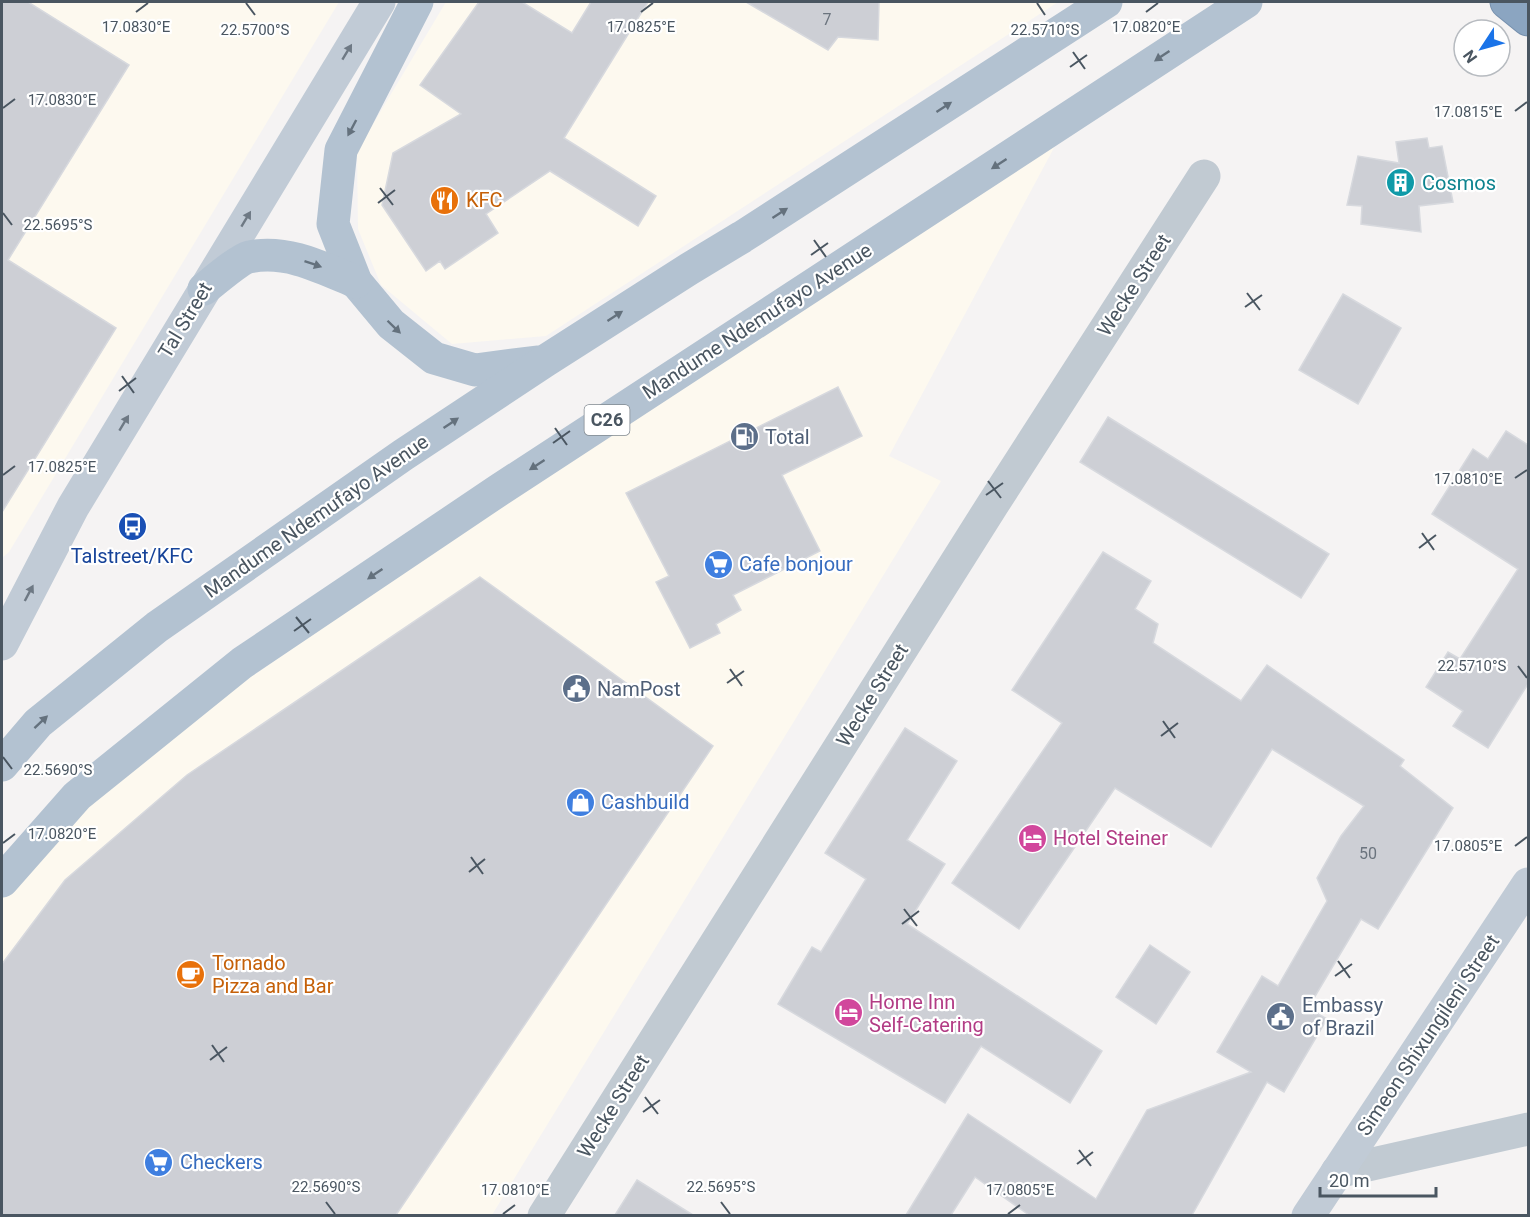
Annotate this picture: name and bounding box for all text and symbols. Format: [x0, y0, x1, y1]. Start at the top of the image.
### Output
house number: 7 [823, 10, 832, 29]
text: 17.0830°E [102, 18, 171, 36]
text: 17.0825°E [607, 18, 676, 36]
text: 17.0820°E [1112, 18, 1181, 36]
north arrow [1452, 18, 1512, 78]
text: 22.5700°S [220, 21, 290, 39]
text: 22.5710°S [1010, 21, 1080, 39]
one-way arrow [341, 44, 352, 60]
text: N [1459, 46, 1481, 67]
one-way arrow [1154, 50, 1170, 62]
text: 17.0830°E [28, 91, 97, 109]
one-way arrow [935, 101, 952, 112]
text: 17.0815°E [1434, 103, 1503, 121]
one-way arrow [347, 120, 357, 137]
one-way arrow [991, 158, 1007, 169]
building icon: Cosmos [1385, 167, 1417, 199]
place label: Cosmos [1422, 171, 1496, 195]
restaurant icon: KFC [429, 184, 461, 216]
place label: KFC [466, 188, 503, 212]
one-way arrow [772, 207, 788, 218]
one-way arrow [240, 211, 251, 227]
text: 22.5695°S [23, 216, 93, 234]
street label: Wecke Street [1092, 229, 1176, 341]
street label: Mandume Ndemufayo Avenue [638, 238, 876, 404]
one-way arrow [305, 260, 323, 270]
street label: Tal Street [153, 278, 217, 362]
one-way arrow [607, 311, 623, 322]
one-way arrow [387, 320, 402, 334]
road number: C26 [584, 405, 630, 435]
one-way arrow [119, 414, 129, 431]
one-way arrow [443, 417, 459, 429]
fuel station icon: Total [728, 421, 760, 453]
place label: Total [765, 425, 810, 449]
street label: Mandume Ndemufayo Avenue [199, 429, 433, 603]
text: 17.0825°E [28, 458, 97, 476]
one-way arrow [529, 460, 545, 471]
text: 17.0810°E [1434, 470, 1503, 488]
bus stop icon: Talstreet/KFC [116, 510, 148, 542]
place label: Talstreet/KFC [71, 544, 193, 568]
supermarket icon: Cafe bonjour [702, 548, 734, 580]
place label: Cafe bonjour [739, 552, 853, 576]
one-way arrow [367, 568, 383, 580]
one-way arrow [24, 584, 33, 601]
street label: Wecke Street [831, 639, 913, 751]
text: 22.5710°S [1437, 657, 1507, 675]
public building icon: NamPost [560, 673, 592, 705]
place label: NamPost [597, 677, 680, 701]
one-way arrow [33, 715, 48, 729]
text: 22.5690°S [23, 761, 93, 779]
shop icon: Cashbuild [564, 786, 596, 818]
place label: Cashbuild [601, 790, 690, 814]
hotel icon: Hotel Steiner [1016, 822, 1048, 854]
text: 17.0820°E [28, 825, 97, 843]
place label: Hotel Steiner [1053, 826, 1168, 850]
text: 17.0805°E [1434, 837, 1503, 855]
house number: 50 [1359, 844, 1377, 863]
street label: Simeon Shixungileni Street [1352, 930, 1504, 1140]
place label: Tornado Pizza and Bar [212, 951, 334, 998]
cafe icon: Tornado Pizza and Bar [175, 958, 207, 990]
place label: Home Inn Self-Catering [869, 990, 984, 1037]
place label: Embassy of Brazil [1302, 993, 1384, 1040]
hotel icon: Home Inn Self-Catering [832, 997, 864, 1029]
public building icon: Embassy of Brazil [1265, 1000, 1297, 1032]
street label: Wecke Street [572, 1050, 654, 1162]
supermarket icon: Checkers [143, 1146, 175, 1178]
place label: Checkers [180, 1150, 263, 1174]
scale bar [1320, 1160, 1436, 1198]
text: 20 m [1329, 1170, 1369, 1191]
text: 22.5690°S [291, 1178, 361, 1196]
text: 22.5695°S [686, 1178, 756, 1196]
text: 17.0810°E [481, 1181, 550, 1199]
text: 17.0805°E [986, 1181, 1055, 1199]

